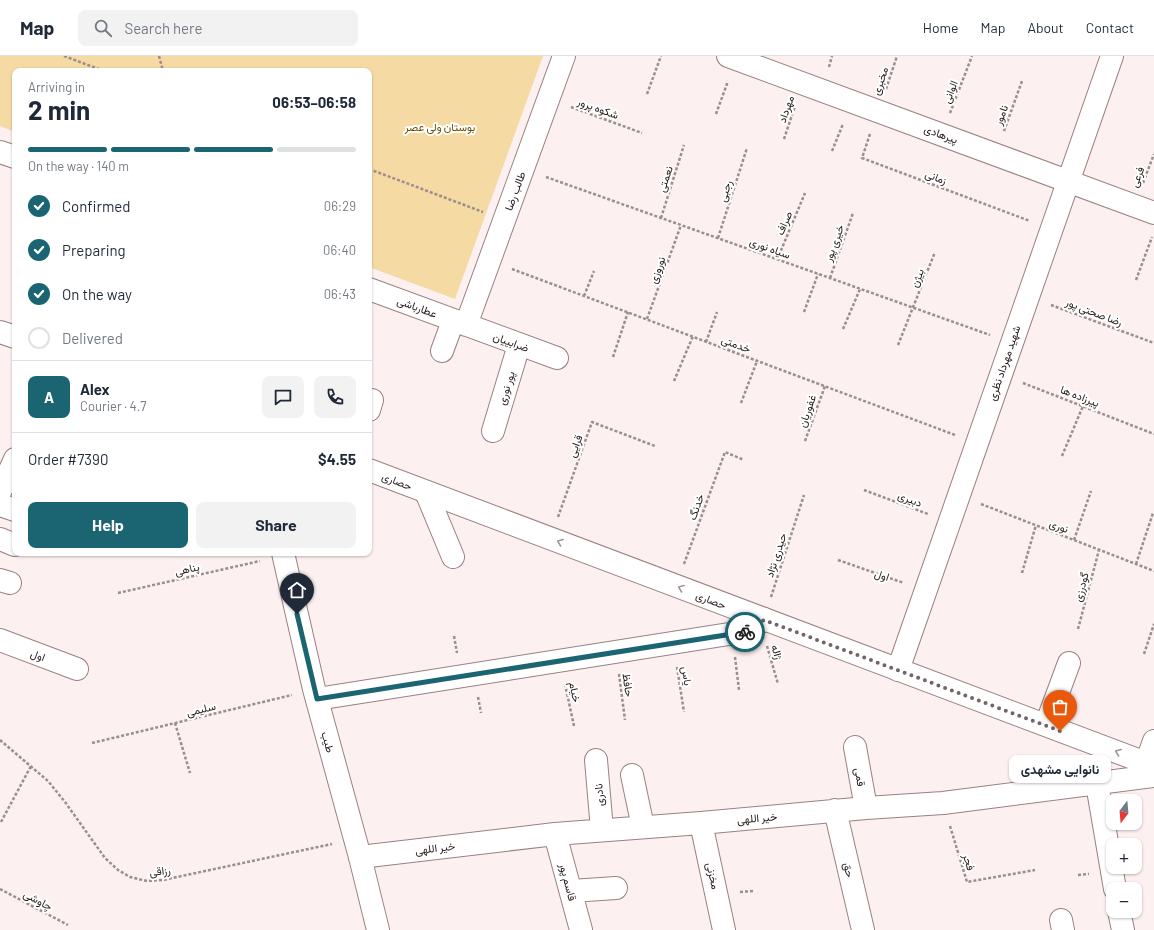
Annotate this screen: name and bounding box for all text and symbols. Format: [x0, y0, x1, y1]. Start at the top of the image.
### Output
search box [78, 10, 358, 46]
text: Map [20, 16, 54, 39]
icon: search [92, 17, 114, 39]
text: Search here [124, 19, 202, 37]
text: Home [923, 19, 959, 36]
text: Map [981, 19, 1005, 36]
text: About [1027, 19, 1064, 36]
text: Contact [1086, 19, 1134, 36]
street label: مخبری [869, 65, 891, 97]
text: Arriving in [28, 79, 85, 95]
street label: الوانی [939, 79, 961, 105]
text: 06:53–06:58 [272, 93, 356, 111]
street label: مهرداد [775, 93, 797, 124]
text: 2 min [28, 94, 90, 125]
street label: شکوه پرور [574, 94, 621, 123]
street label: نامور [991, 103, 1011, 128]
park label: بوستان ولی عصر [404, 120, 475, 134]
street label: پیرهادی [922, 121, 960, 148]
text: On the way · 140 m [28, 158, 129, 174]
street label: نعمتی [654, 164, 676, 194]
street label: فرعی [1127, 165, 1147, 189]
street label: زمانی [923, 167, 949, 188]
street label: طالب رضا [501, 170, 529, 212]
street label: رجبی [715, 178, 735, 204]
icon: check [28, 195, 50, 217]
text: Confirmed [62, 197, 130, 215]
text: 06:29 [324, 198, 356, 214]
street label: صراف [773, 209, 795, 237]
street label: خیری پور [820, 222, 848, 265]
street label: سیاه نوری [748, 234, 793, 262]
icon: check [28, 239, 50, 261]
text: Preparing [62, 241, 126, 259]
text: 06:40 [323, 242, 356, 258]
street label: نوروزی [646, 254, 668, 286]
street label: بیژن [907, 267, 927, 289]
icon: check [28, 283, 50, 305]
text: On the way [62, 285, 132, 303]
text: 06:43 [324, 286, 356, 302]
street label: عطارباشی [395, 293, 439, 321]
street label: رضا صحتی پور [1062, 294, 1125, 330]
street label: شهید مهرداد نظری [985, 323, 1024, 403]
text: Delivered [62, 329, 123, 347]
street label: ضرابییان [491, 329, 531, 355]
street label: خدمتی [719, 332, 753, 356]
street label: پور نوری [494, 369, 519, 407]
button: chat [262, 376, 304, 418]
button: phone [314, 376, 356, 418]
text: Alex [80, 380, 110, 398]
street label: پیرزاده ها [1058, 382, 1102, 411]
text: A [44, 388, 54, 406]
street label: غفوریان [795, 393, 819, 429]
text: Courier · 4.7 [80, 398, 147, 414]
street label: قرایی [564, 433, 586, 459]
text: Order #7390 [28, 450, 108, 468]
text: $4.55 [318, 450, 356, 468]
street label: حصاری [380, 469, 414, 493]
street label: دبیری [896, 488, 924, 510]
street label: خدنگ [685, 492, 706, 522]
button: Help [28, 502, 188, 548]
button: Share [196, 502, 356, 548]
street label: نوری [1047, 516, 1071, 536]
street label: حیدری نژاد [762, 531, 790, 579]
one-way arrow [556, 539, 563, 547]
street label: پناهی [173, 559, 201, 580]
street label: اول [873, 566, 891, 584]
street label: گودرزی [1070, 571, 1092, 603]
pin [280, 573, 314, 614]
icon: home [286, 579, 308, 601]
one-way arrow [678, 585, 685, 593]
street label: حصاری [694, 588, 728, 612]
courier [725, 612, 765, 652]
icon: bike [734, 621, 756, 643]
street label: ژاله [768, 643, 786, 661]
street label: اول [29, 646, 47, 664]
street label: یاس [679, 665, 695, 687]
street label: حافظ [620, 672, 637, 698]
street label: خیام [565, 680, 584, 704]
pin [1043, 690, 1077, 731]
icon: bag [1049, 696, 1071, 718]
street label: سلیمی [185, 699, 217, 719]
street label: طیب [318, 730, 338, 754]
one-way arrow [1114, 749, 1121, 757]
callout: نانوایی مشهدی [1009, 755, 1111, 783]
text: نانوایی مشهدی [1021, 761, 1099, 777]
street label: قمی [851, 767, 869, 787]
street label: نادری [591, 783, 607, 807]
north arrow [1106, 794, 1142, 830]
map controls [1106, 794, 1142, 918]
street label: خیر اللهی [736, 809, 778, 827]
button: + [1106, 838, 1142, 874]
street label: خیر اللهی [414, 839, 456, 857]
street label: فجر [960, 851, 978, 872]
street label: قاسم پور [555, 861, 580, 903]
street label: مخزنی [703, 861, 723, 891]
street label: حق [840, 861, 858, 879]
street label: رزاقی [149, 863, 172, 879]
button: − [1106, 882, 1142, 918]
street label: چاوشی [21, 887, 55, 914]

